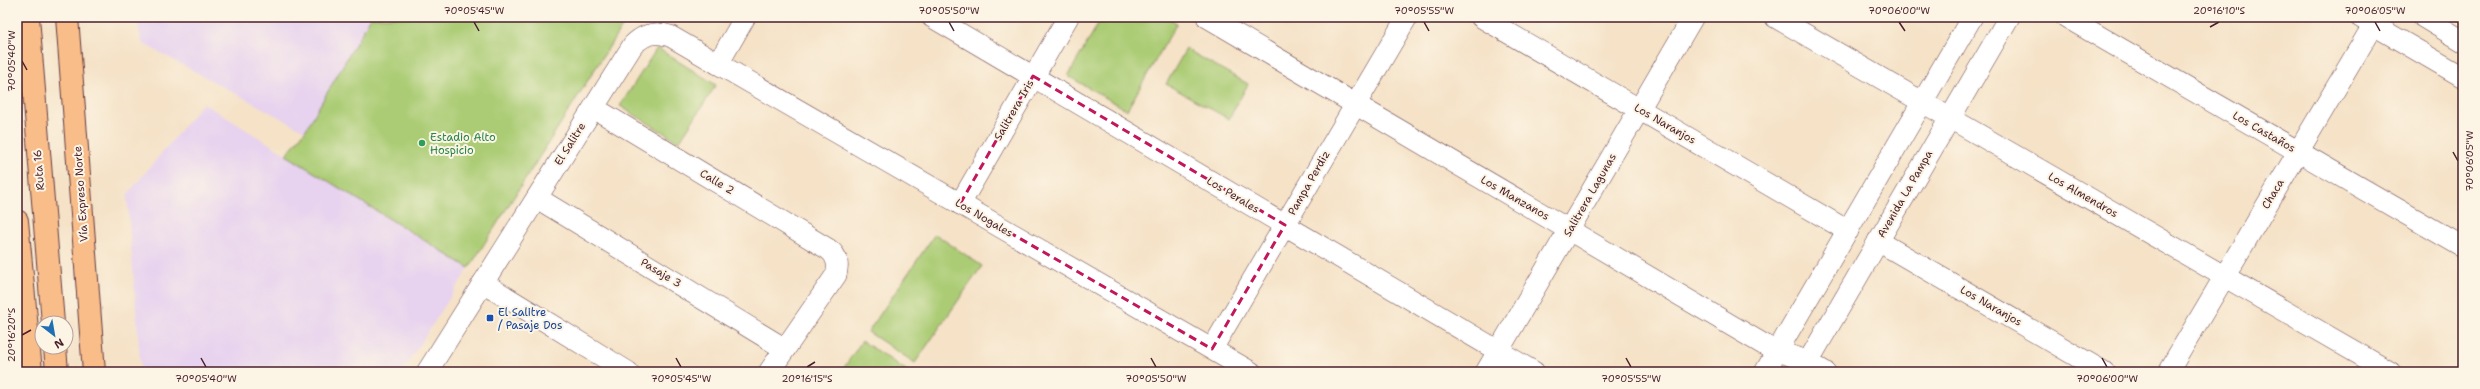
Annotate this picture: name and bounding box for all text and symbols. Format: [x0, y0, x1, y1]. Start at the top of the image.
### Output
text: 70°05'45"W [444, 4, 505, 17]
text: 70°05'50"W [918, 4, 980, 17]
text: 70°05'55"W [1394, 4, 1454, 17]
text: 70°06'00"W [1868, 4, 1930, 17]
text: 20°16'10"S [2193, 4, 2245, 17]
text: 70°06'05"W [2344, 4, 2406, 17]
text: 70°05'40"W [5, 30, 18, 92]
street label: Salitrera Iris [990, 77, 1038, 143]
street label: Los Naranjos [1631, 100, 1699, 148]
street label: Los Castaños [2230, 108, 2298, 156]
street label: El Salitre [551, 120, 589, 168]
place label: Estadio Alto Hospicio [430, 130, 496, 158]
text: 70°06'05"W [2463, 130, 2476, 192]
marker: Estadio Alto Hospicio [417, 138, 427, 148]
street label: Vía Expreso Norte [70, 145, 92, 243]
street label: Avenida La Pampa [1874, 147, 1936, 240]
street label: Pampa Perdiz [1285, 148, 1333, 218]
street label: Ruta 16 [30, 149, 48, 191]
street label: Salitrera Lagunas [1560, 151, 1620, 239]
street label: Calle 2 [697, 166, 737, 198]
street label: Los Almendros [2045, 169, 2121, 221]
street label: Los Manzanos [1478, 172, 1552, 224]
street label: Los Perales [1204, 173, 1262, 217]
street label: Chaca [2258, 176, 2288, 212]
street label: Los Nogales [952, 195, 1016, 241]
street label: Pasaje 3 [638, 255, 684, 291]
street label: Los Naranjos [1957, 282, 2025, 330]
place label: El Salitre / Pasaje Dos [498, 305, 562, 333]
text: 20°16'20"S [5, 307, 18, 362]
marker: El Salitre / Pasaje Dos [485, 313, 495, 323]
north arrow [34, 315, 74, 355]
text: N [51, 334, 66, 352]
text: 70°05'40"W [175, 372, 237, 385]
text: 70°05'45"W [651, 372, 712, 385]
text: 20°16'15"S [781, 372, 833, 385]
text: 70°05'50"W [1125, 372, 1187, 385]
text: 70°05'55"W [1601, 372, 1661, 385]
text: 70°06'00"W [2076, 372, 2138, 385]

